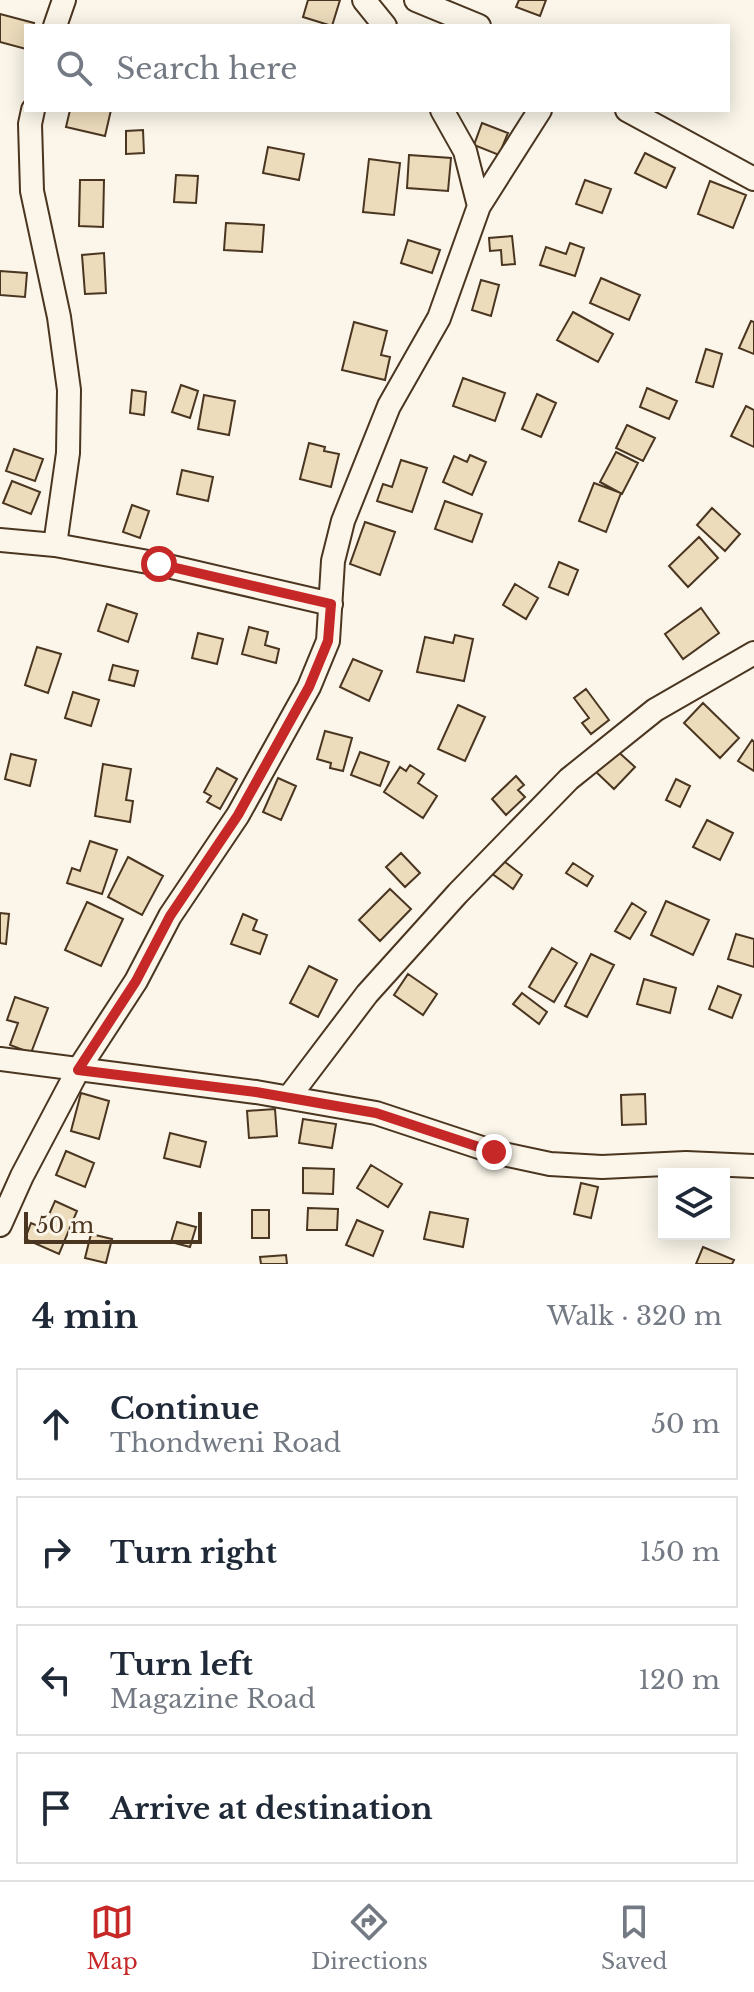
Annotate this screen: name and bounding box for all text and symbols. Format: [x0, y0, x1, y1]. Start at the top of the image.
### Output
search box [24, 24, 730, 112]
icon: search [52, 46, 96, 90]
text: Search here [116, 50, 297, 87]
route start [141, 546, 177, 582]
route end [476, 1134, 512, 1170]
map controls [658, 1168, 730, 1240]
button: layers [658, 1168, 730, 1240]
scale bar [24, 1208, 202, 1244]
text: 50 m [36, 1212, 94, 1239]
text: 4 min [32, 1295, 138, 1337]
text: Walk · 320 m [547, 1300, 722, 1332]
text: Continue [110, 1390, 259, 1427]
icon: ahead [34, 1402, 78, 1446]
text: 50 m [651, 1408, 720, 1440]
text: Thondweni Road [110, 1427, 341, 1459]
icon: right [34, 1530, 78, 1574]
text: Turn right [110, 1534, 277, 1571]
text: 150 m [640, 1536, 720, 1568]
text: Turn left [110, 1646, 253, 1683]
icon: left [34, 1658, 78, 1702]
text: 120 m [638, 1664, 720, 1696]
text: Magazine Road [110, 1683, 316, 1715]
icon: arrive [34, 1786, 78, 1830]
text: Arrive at destination [110, 1790, 433, 1827]
tab: Map [87, 1900, 138, 1975]
tab: Directions [311, 1900, 428, 1975]
tab: Saved [601, 1900, 667, 1975]

